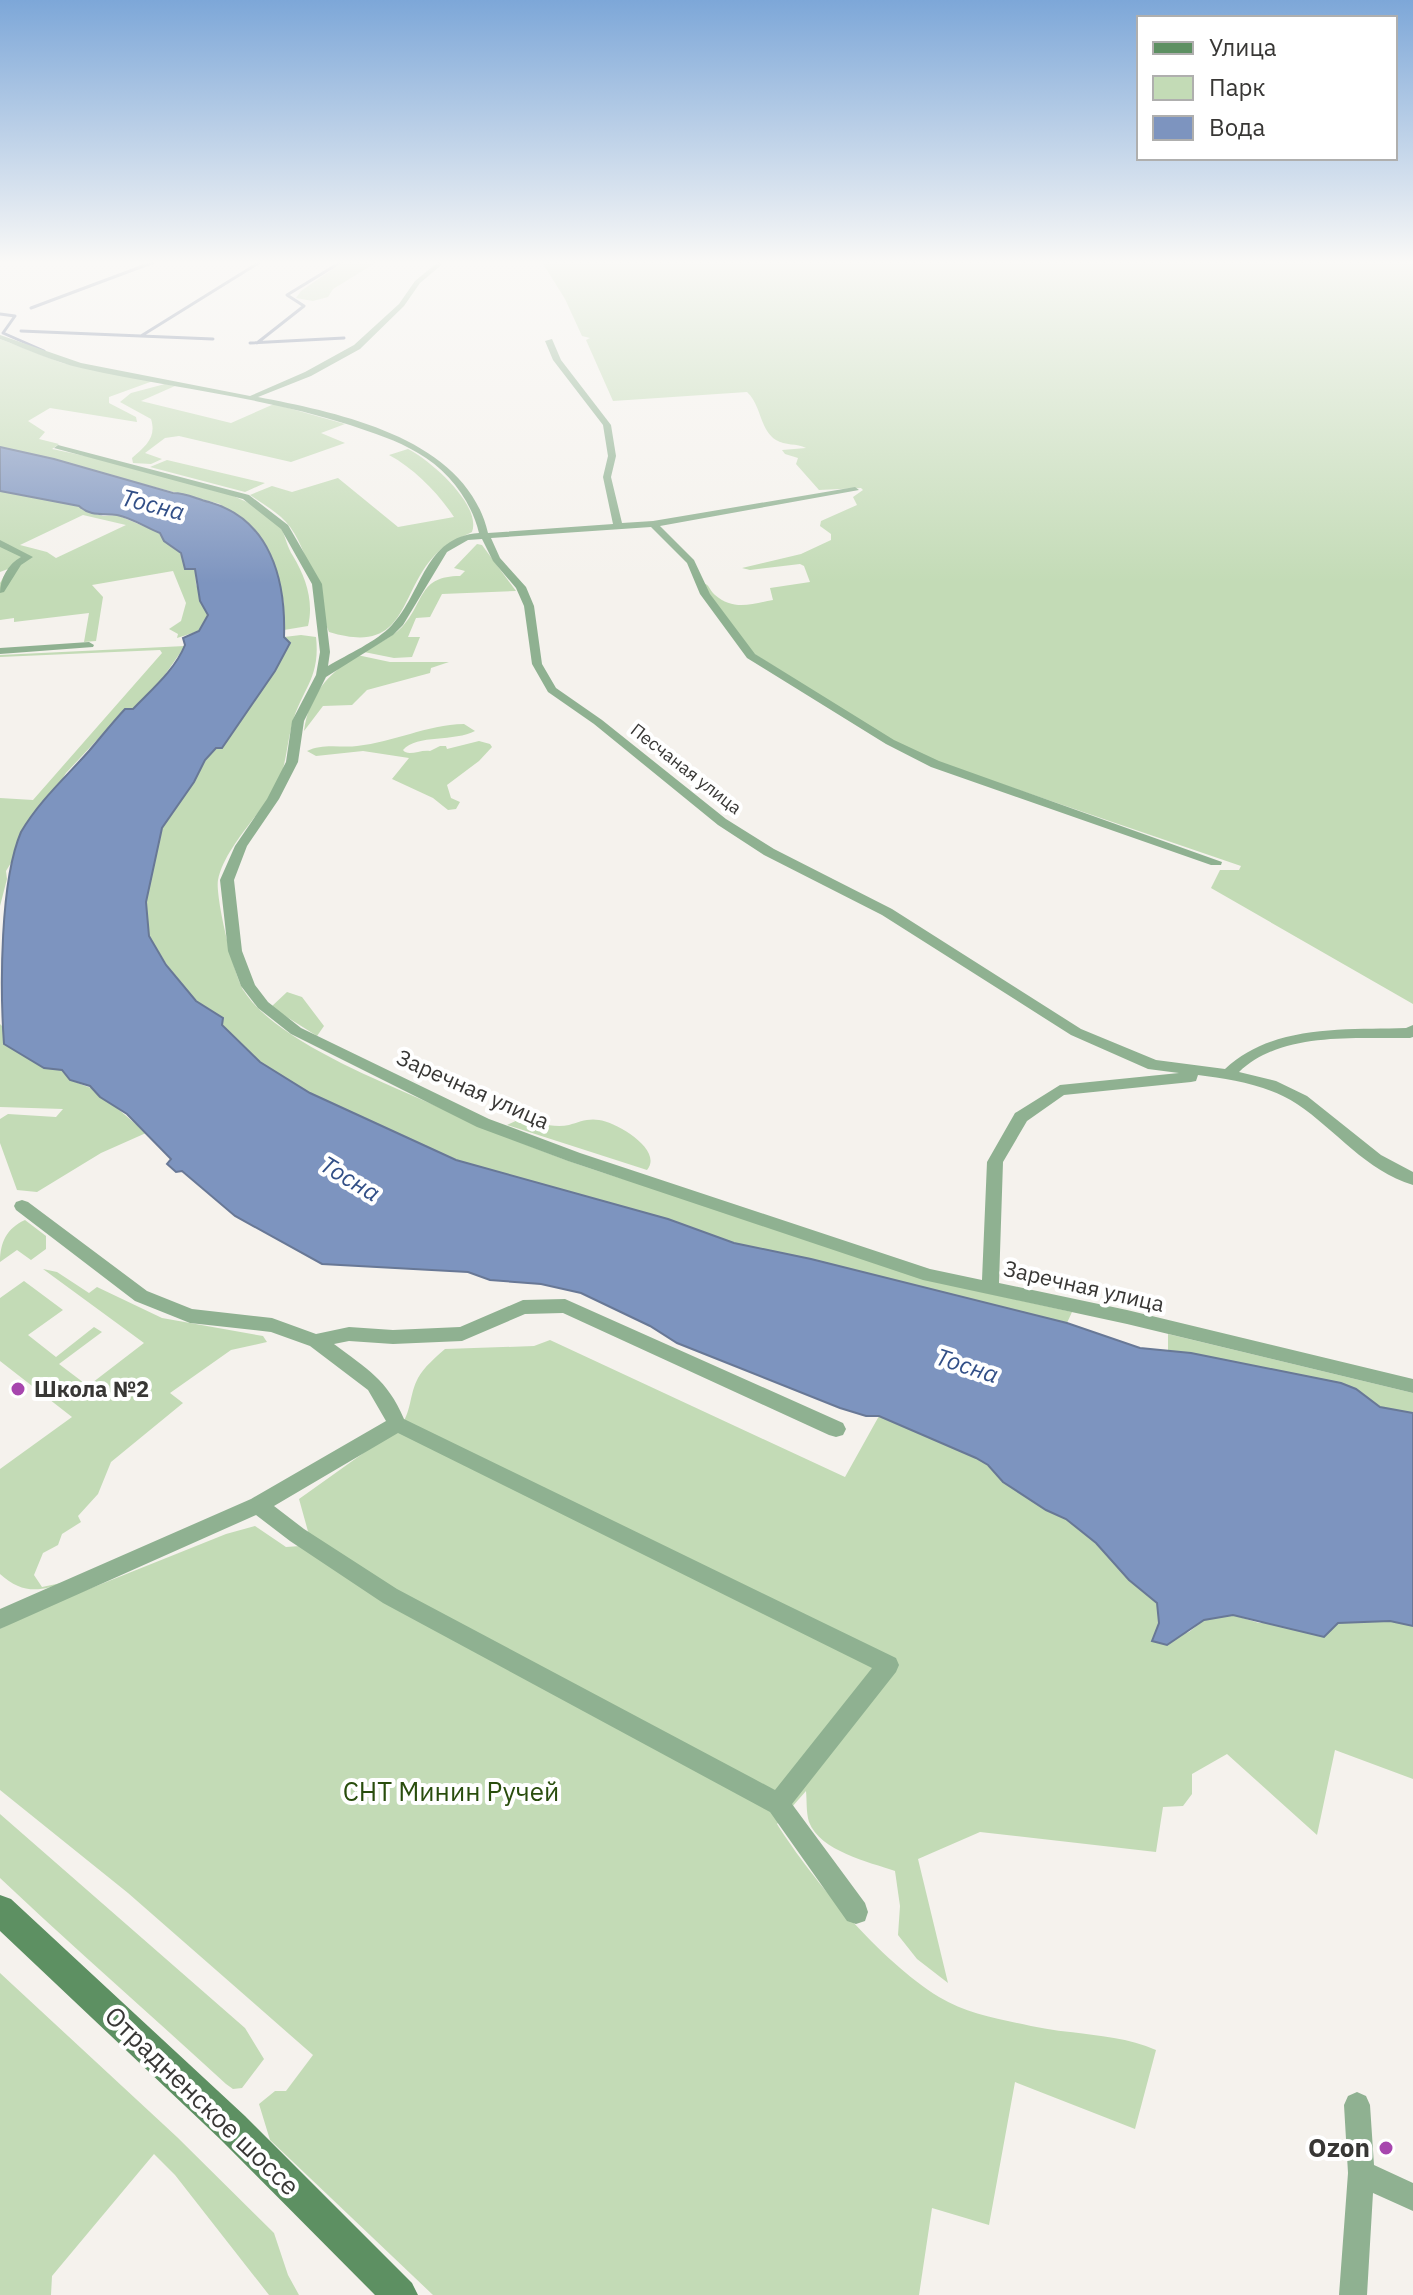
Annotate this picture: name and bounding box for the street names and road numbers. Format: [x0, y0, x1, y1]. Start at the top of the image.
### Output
street label: Песчаная улица [626, 718, 747, 819]
street label: Заречная улица [392, 1042, 554, 1135]
street label: Заречная улица [1001, 1253, 1168, 1318]
street label: Отрадненское шоссе [98, 1998, 307, 2202]

